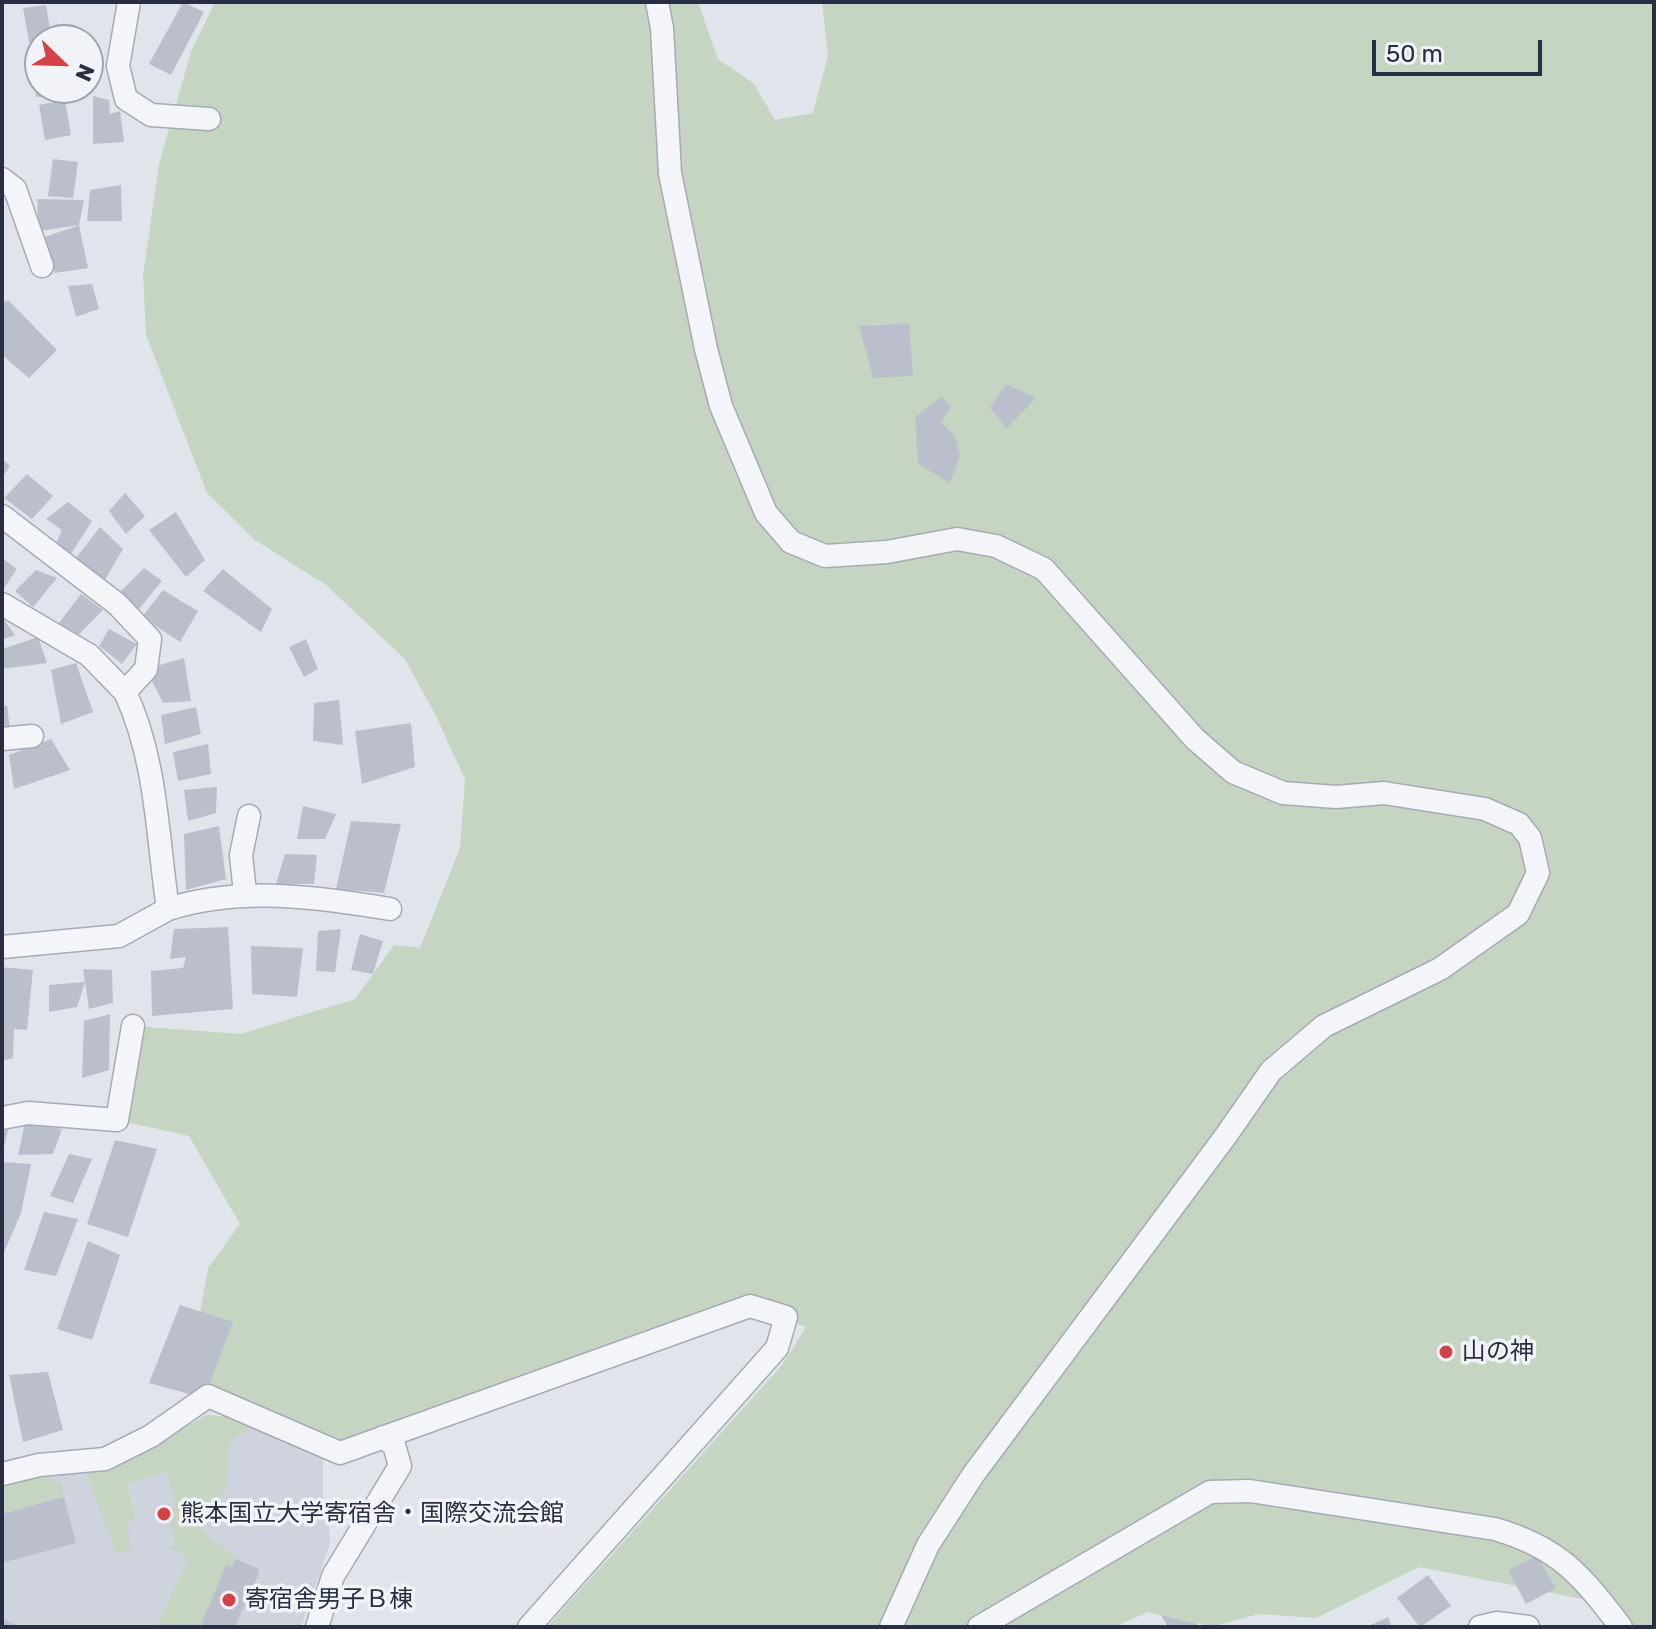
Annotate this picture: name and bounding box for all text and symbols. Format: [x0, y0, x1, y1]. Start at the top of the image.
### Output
north arrow [24, 24, 104, 104]
scale bar [1376, 24, 1546, 74]
text: 50 m [1386, 40, 1443, 68]
text: N [69, 60, 100, 85]
place label: 山の神 [1462, 1338, 1534, 1366]
marker: 山の神 [1437, 1343, 1455, 1361]
place label: 熊本国立大学寄宿舎・国際交流会館 [180, 1500, 564, 1528]
marker: 熊本国立大学寄宿舎・国際交流会館 [155, 1505, 173, 1523]
place label: 寄宿舎男子Ｂ棟 [245, 1586, 413, 1614]
marker: 寄宿舎男子Ｂ棟 [220, 1591, 238, 1609]

